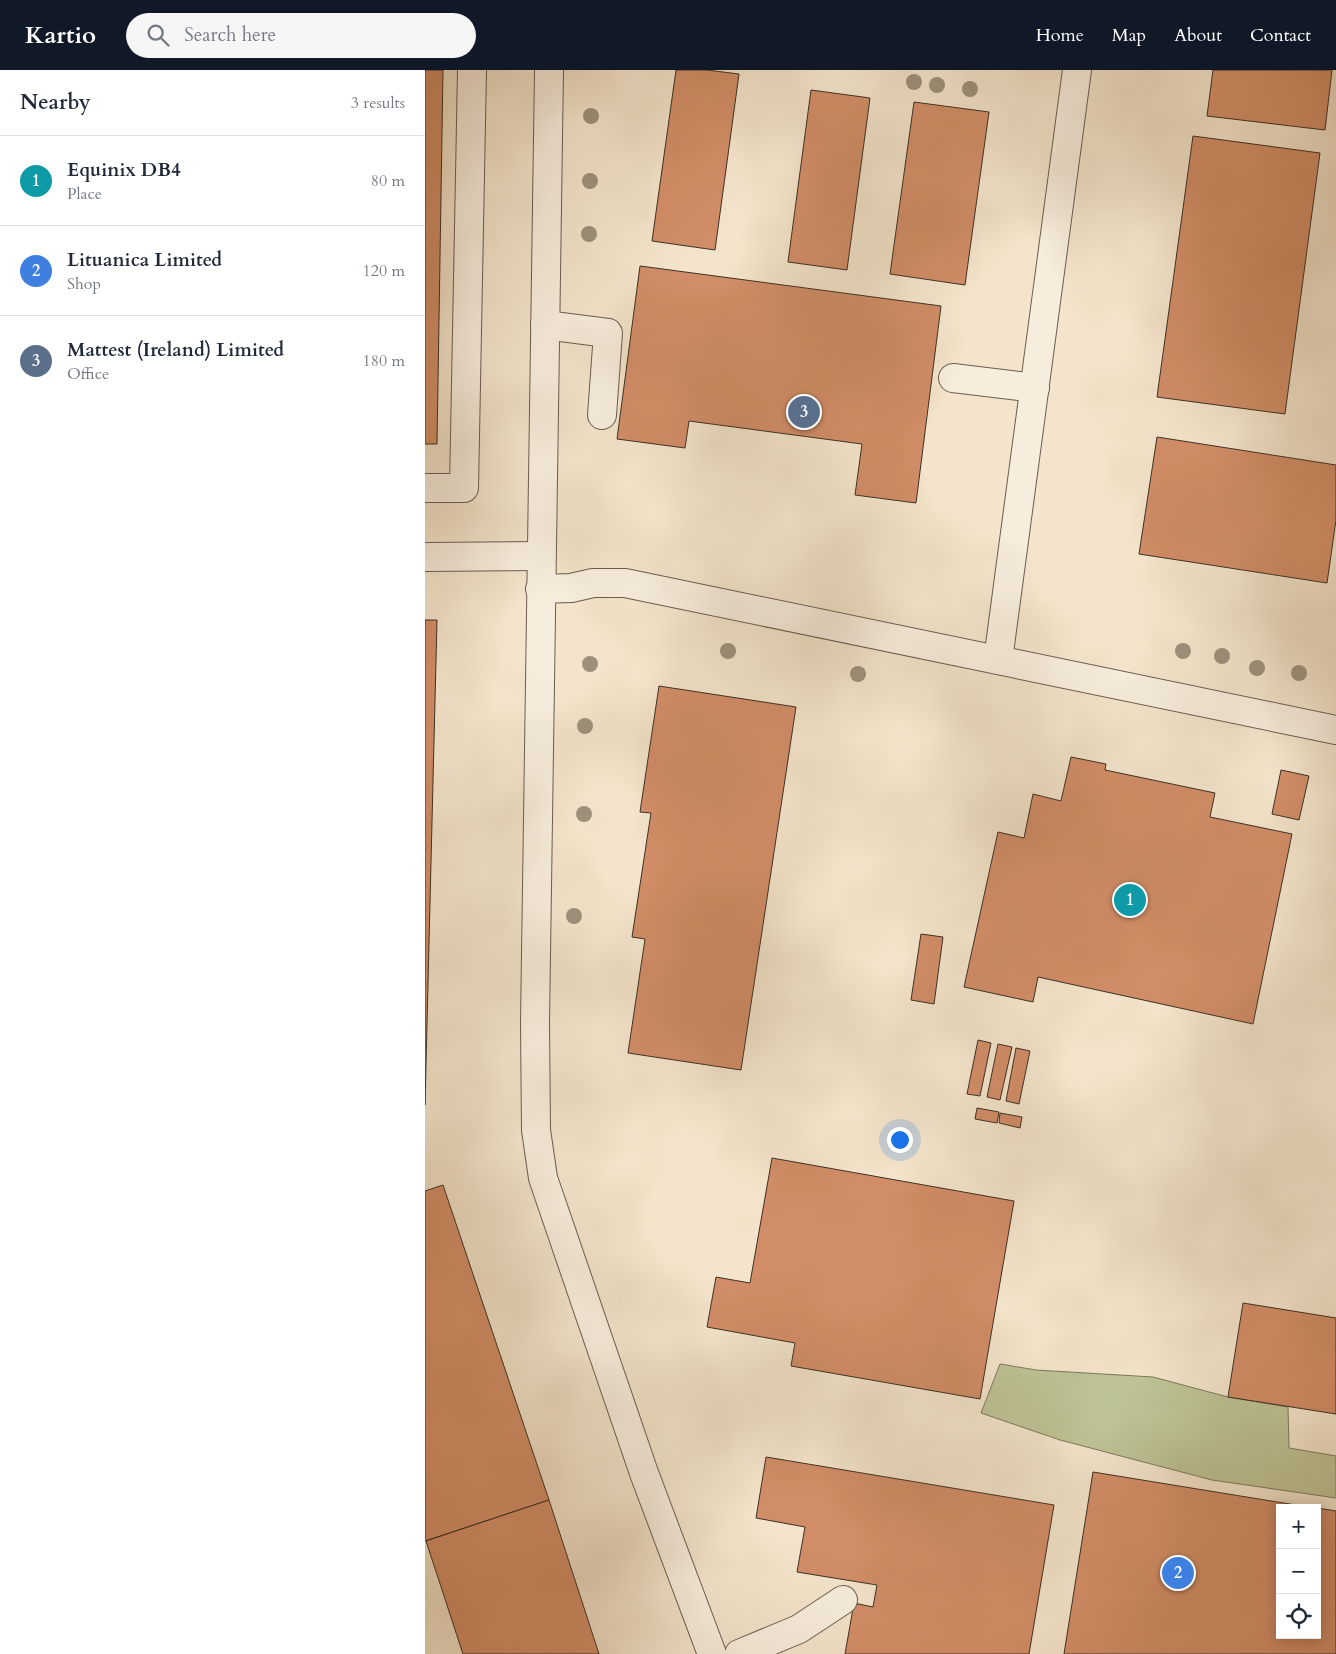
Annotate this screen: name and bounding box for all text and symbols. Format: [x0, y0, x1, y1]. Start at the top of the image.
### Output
search box [126, 13, 476, 58]
text: Kartio [25, 19, 96, 52]
icon: search [144, 21, 172, 49]
text: Search here [184, 22, 276, 48]
text: Home [1036, 23, 1084, 48]
text: Map [1112, 23, 1146, 48]
text: About [1174, 23, 1222, 48]
text: Contact [1250, 23, 1311, 48]
text: Nearby [20, 88, 91, 117]
text: 3 results [351, 92, 405, 114]
text: Equinix DB4 [67, 157, 181, 183]
text: 1 [32, 170, 40, 192]
text: 80 m [371, 170, 405, 192]
text: Place [67, 183, 102, 205]
text: Lituanica Limited [67, 247, 222, 273]
text: 2 [32, 260, 40, 282]
text: 120 m [363, 260, 405, 282]
text: Shop [67, 273, 101, 295]
text: Mattest (Ireland) Limited [67, 337, 284, 363]
text: 3 [32, 350, 40, 372]
text: 180 m [363, 350, 405, 372]
text: Office [67, 363, 109, 385]
pin: 3 [788, 393, 820, 431]
pin: 1 [1114, 881, 1146, 919]
your location [887, 1127, 913, 1153]
map controls [1276, 1504, 1321, 1639]
button: + [1276, 1504, 1321, 1549]
button: − [1276, 1549, 1321, 1594]
pin: 2 [1162, 1554, 1194, 1592]
button: locate [1276, 1594, 1321, 1639]

